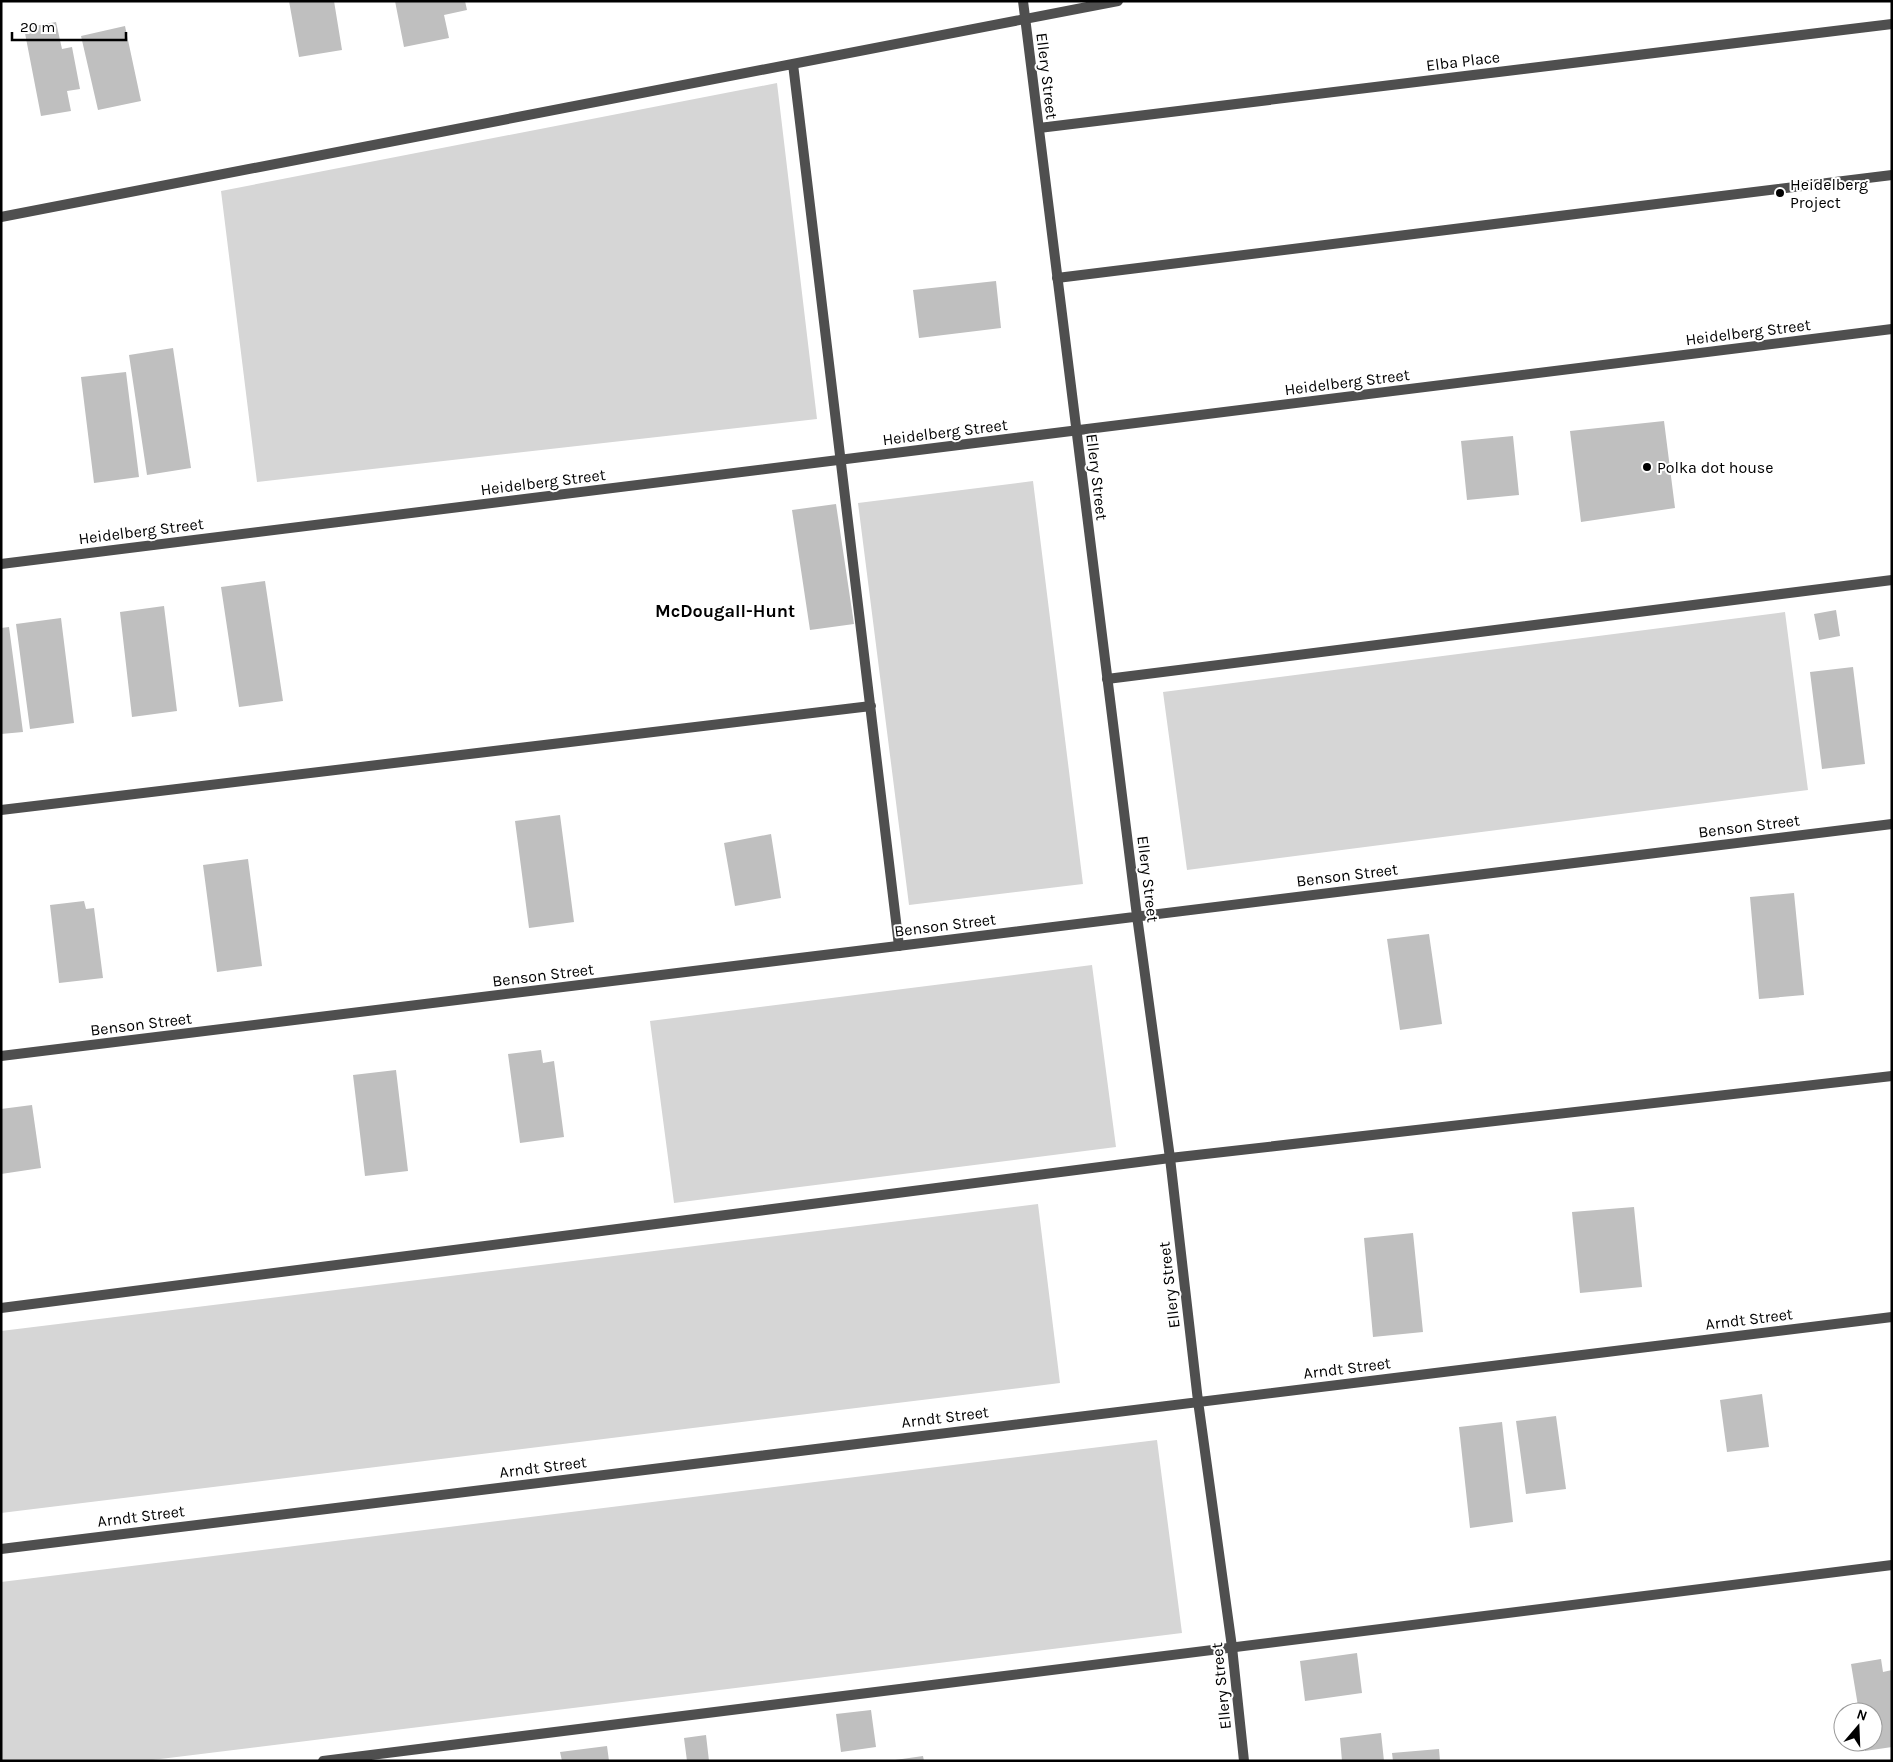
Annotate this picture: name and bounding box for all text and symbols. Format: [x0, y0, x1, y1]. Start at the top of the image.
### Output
scale bar [12, 10, 126, 42]
text: 20 m [20, 18, 55, 36]
street label: Ellery Street [1032, 32, 1062, 120]
street label: Elba Place [1425, 47, 1501, 75]
place label: Heidelberg Project [1790, 175, 1868, 212]
marker: Heidelberg Project [1774, 187, 1786, 199]
street label: Heidelberg Street [1684, 315, 1812, 349]
street label: Heidelberg Street [1283, 365, 1411, 399]
street label: Heidelberg Street [881, 415, 1009, 449]
street label: Ellery Street [1082, 433, 1112, 521]
place label: Polka dot house [1657, 458, 1773, 477]
marker: Polka dot house [1641, 461, 1653, 473]
street label: Heidelberg Street [479, 465, 607, 499]
street label: Heidelberg Street [77, 514, 205, 548]
district label: McDougall-Hunt [655, 600, 795, 622]
street label: Benson Street [1697, 810, 1801, 842]
street label: Ellery Street [1133, 835, 1163, 923]
street label: Benson Street [1295, 859, 1399, 891]
street label: Benson Street [893, 909, 997, 941]
street label: Benson Street [491, 959, 595, 991]
street label: Benson Street [89, 1008, 193, 1040]
street label: Ellery Street [1154, 1241, 1184, 1329]
street label: Arndt Street [1704, 1304, 1794, 1334]
street label: Arndt Street [1302, 1353, 1392, 1383]
street label: Arndt Street [900, 1402, 990, 1432]
street label: Arndt Street [498, 1452, 588, 1482]
street label: Arndt Street [96, 1501, 186, 1531]
street label: Ellery Street [1207, 1642, 1235, 1730]
north arrow [1833, 1702, 1883, 1752]
text: N [1855, 1706, 1870, 1725]

